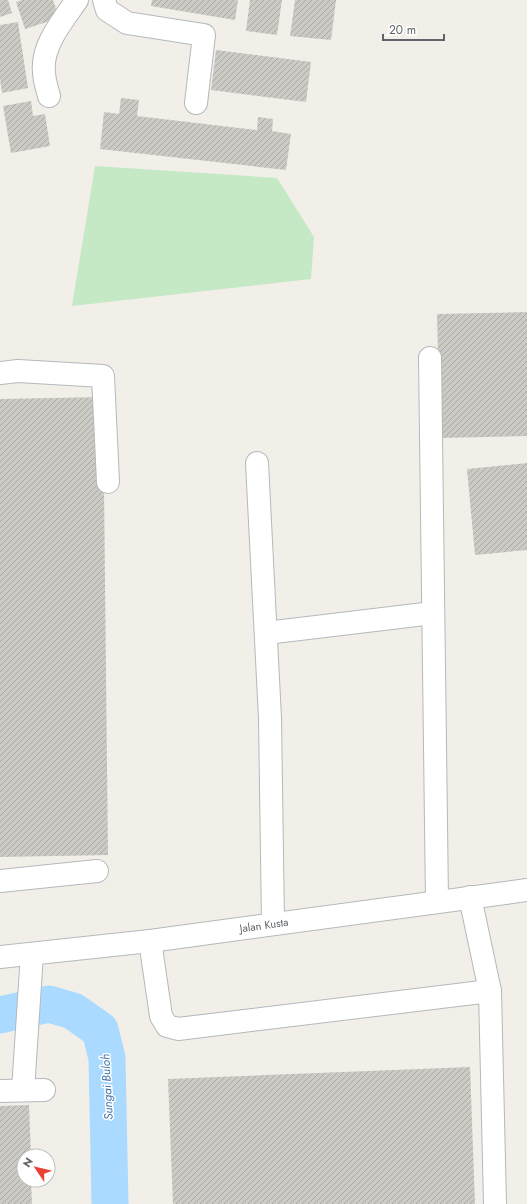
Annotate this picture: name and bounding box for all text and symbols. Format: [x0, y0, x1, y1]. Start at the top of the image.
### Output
scale bar [383, 16, 444, 42]
text: 20 m [389, 21, 416, 39]
street label: Jalan Kusta [237, 914, 289, 937]
water label: Sungai Buloh [96, 1053, 118, 1121]
north arrow [16, 1148, 56, 1188]
text: N [19, 1154, 37, 1170]

